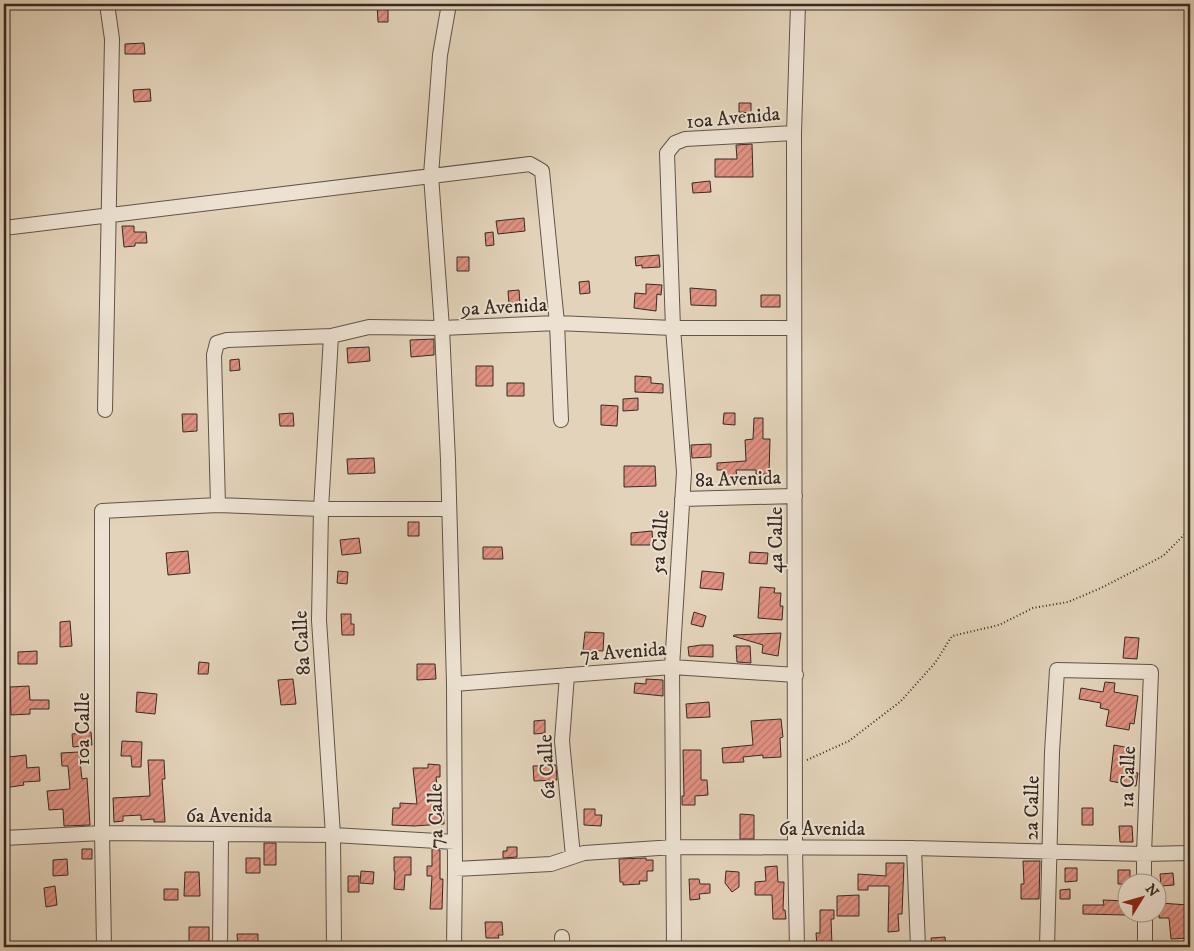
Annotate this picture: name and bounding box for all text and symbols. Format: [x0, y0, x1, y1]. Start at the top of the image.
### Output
street label: 10a Avenida [685, 102, 782, 135]
street label: 9a Avenida [459, 293, 548, 322]
street label: 8a Avenida [695, 465, 782, 493]
street label: 4a Calle [764, 507, 789, 573]
street label: 5a Calle [646, 509, 675, 575]
street label: 8a Calle [288, 610, 317, 676]
street label: 7a Avenida [579, 637, 668, 668]
street label: 10a Calle [71, 693, 96, 765]
street label: 6a Calle [533, 734, 562, 800]
street label: 1a Calle [1115, 746, 1142, 809]
street label: 2a Calle [1019, 775, 1046, 841]
street label: 7a Calle [423, 783, 450, 849]
street label: 6a Avenida [186, 804, 273, 829]
street label: 6a Avenida [779, 817, 866, 842]
north arrow [1116, 874, 1166, 924]
text: N [1141, 881, 1163, 901]

